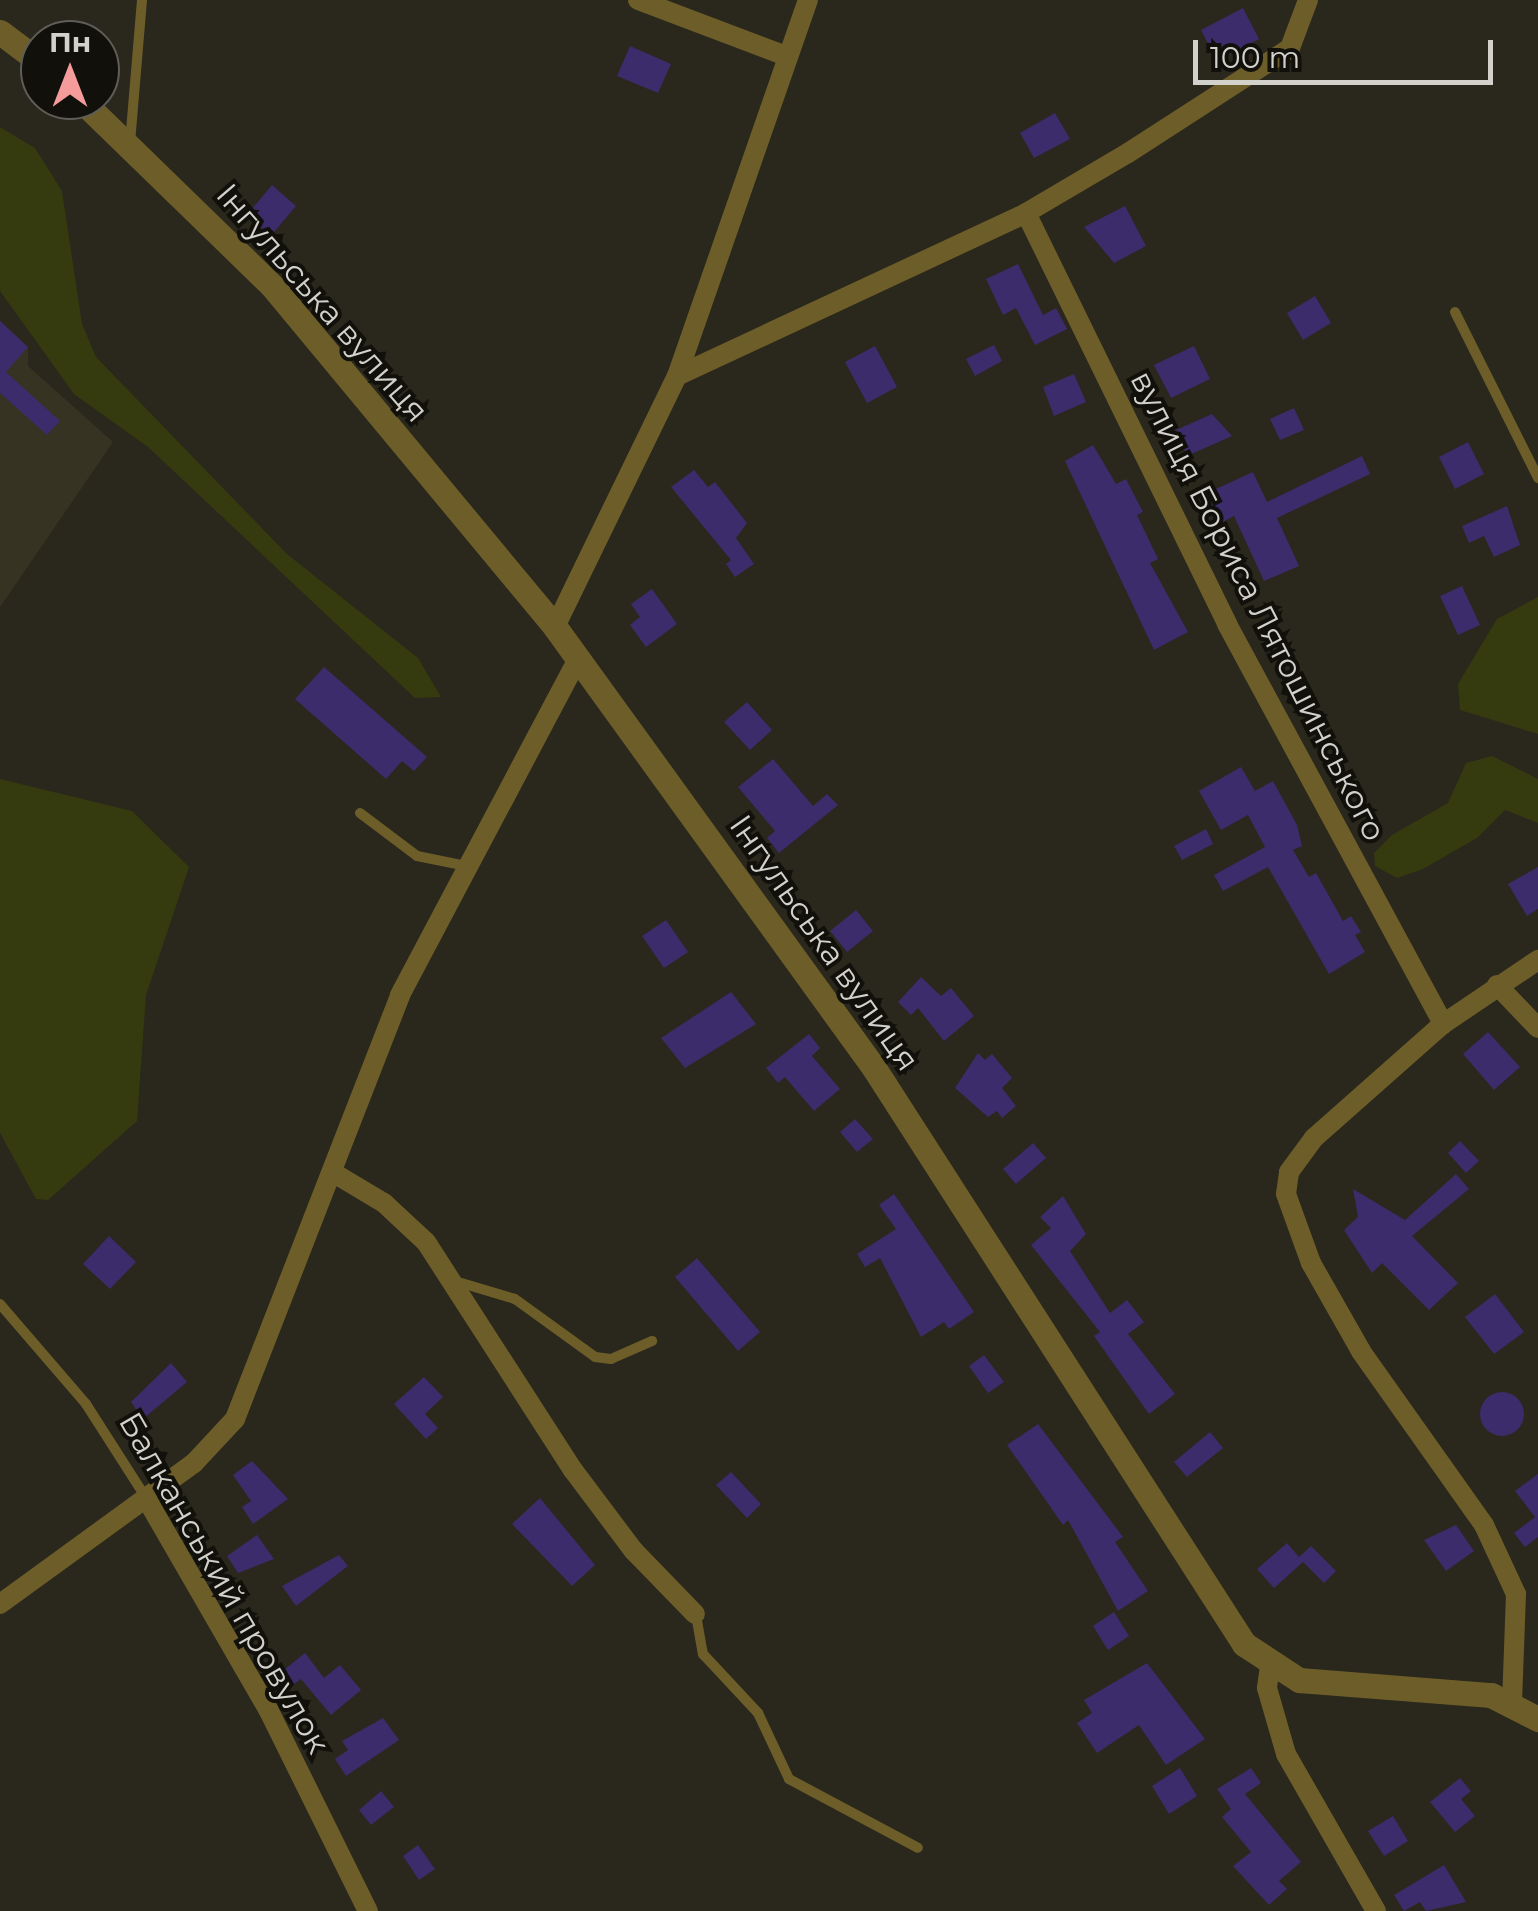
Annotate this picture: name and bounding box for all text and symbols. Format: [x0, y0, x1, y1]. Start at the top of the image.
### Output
north arrow [20, 20, 120, 120]
scale bar [1198, 20, 1498, 82]
text: Пн [49, 25, 91, 59]
text: 100 m [1210, 39, 1300, 76]
street label: Інгульська вулиця [208, 176, 436, 430]
street label: вулиця Бориса Лятошинського [1122, 364, 1394, 848]
street label: Інгульська вулиця [721, 808, 927, 1078]
street label: Балканський провулок [111, 1406, 337, 1760]

